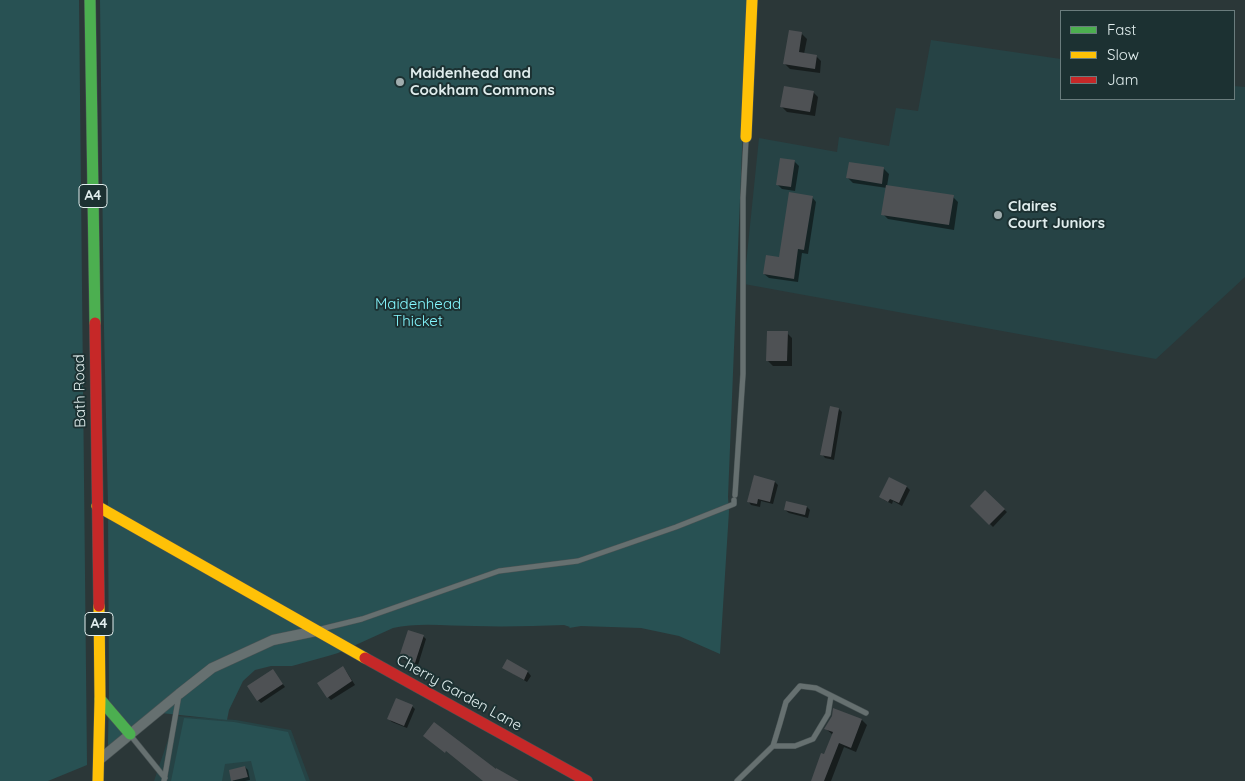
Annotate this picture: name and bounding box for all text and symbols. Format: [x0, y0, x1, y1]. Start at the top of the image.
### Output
legend [1060, 10, 1235, 100]
text: Fast [1107, 20, 1136, 39]
text: Slow [1107, 45, 1139, 64]
place label: Maidenhead and Cookham Commons [410, 64, 555, 99]
text: Jam [1107, 70, 1138, 89]
marker: Maidenhead and Cookham Commons [394, 76, 406, 88]
road number: A4 [79, 185, 107, 208]
place label: Claires Court Juniors [1008, 197, 1105, 232]
marker: Claires Court Juniors [992, 209, 1004, 221]
park label: Maidenhead Thicket [375, 295, 461, 330]
street label: Bath Road [70, 354, 90, 428]
road number: A4 [85, 612, 113, 636]
street label: Cherry Garden Lane [393, 651, 525, 735]

